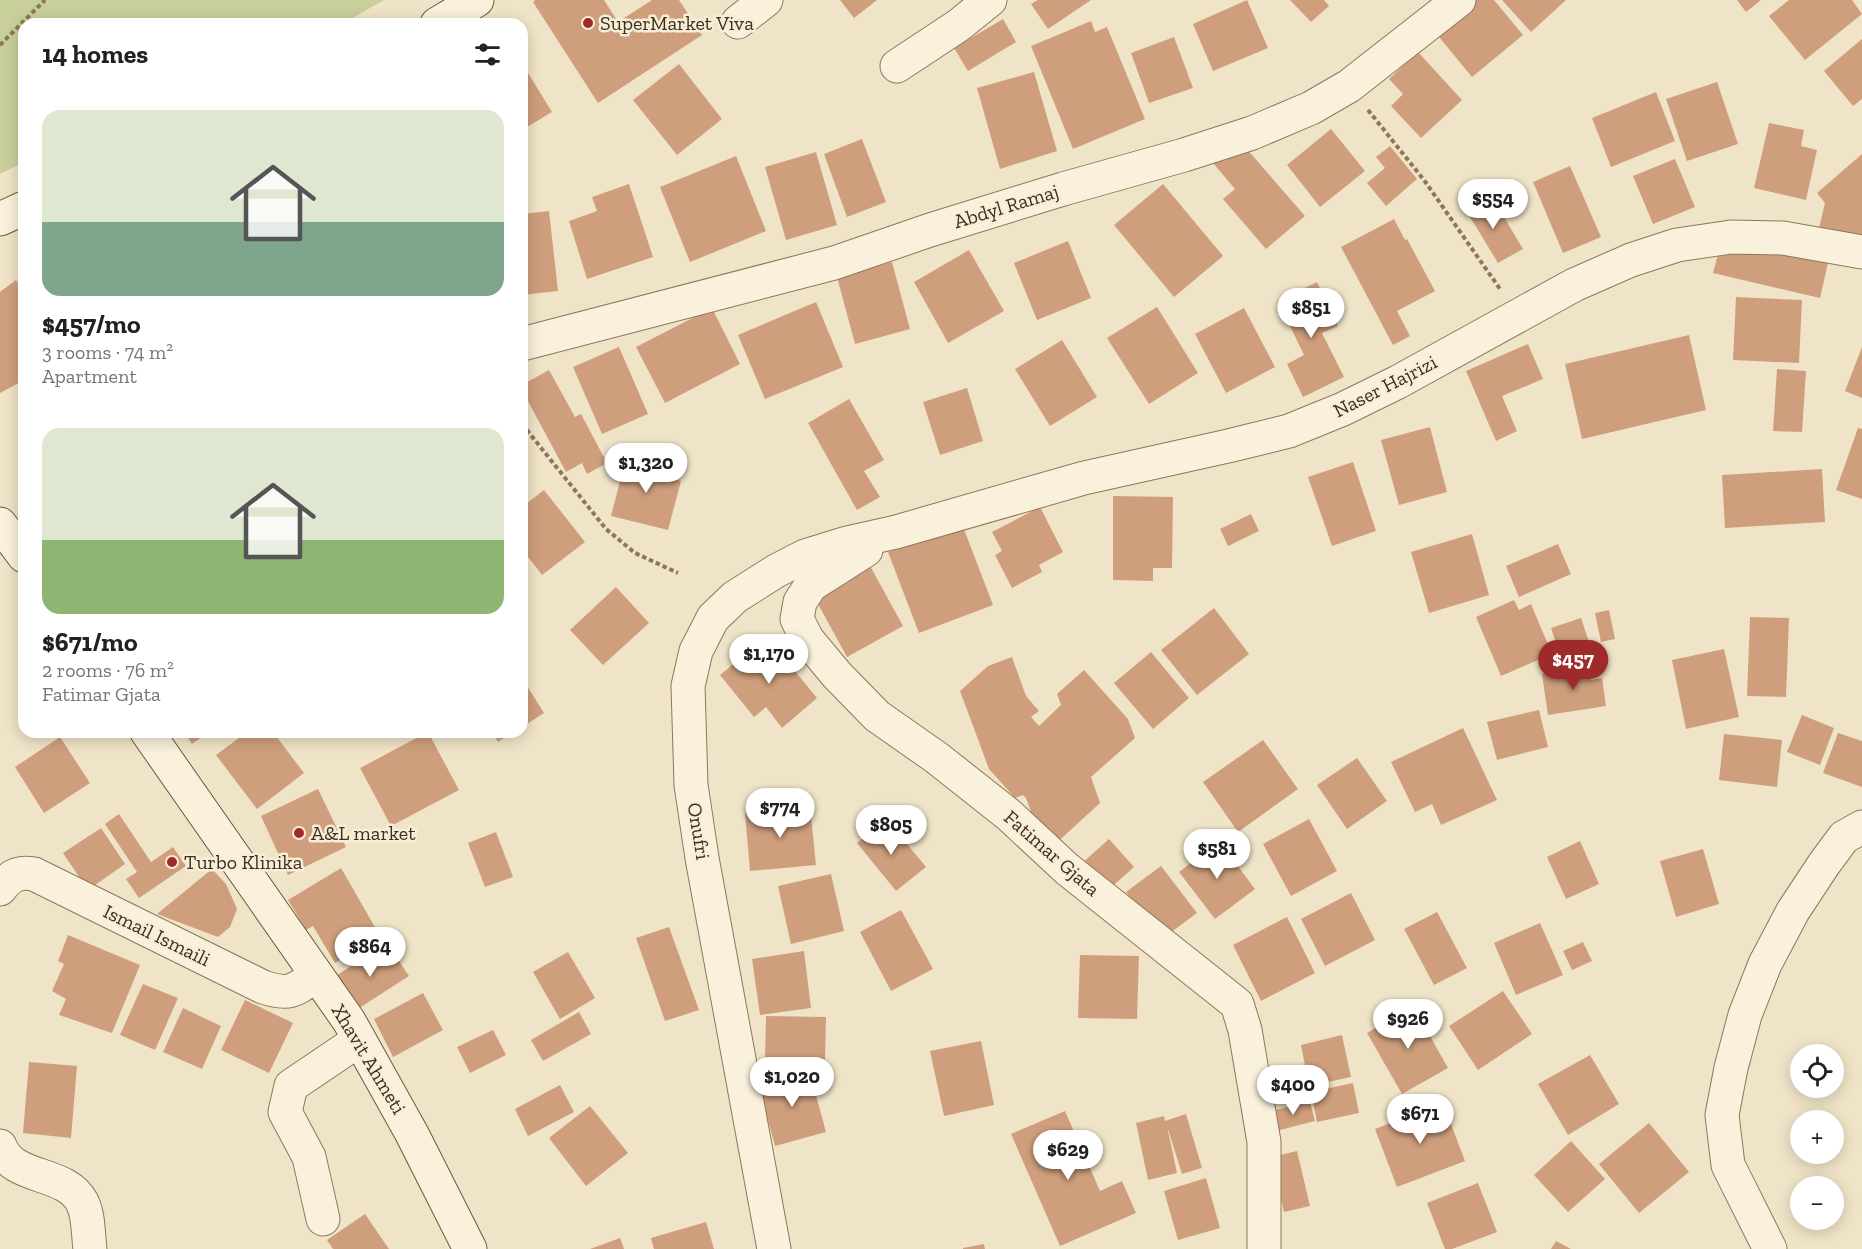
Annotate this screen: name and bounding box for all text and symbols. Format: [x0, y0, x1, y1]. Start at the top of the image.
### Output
place label: SuperMarket Viva [600, 11, 754, 35]
marker: SuperMarket Viva [581, 16, 595, 30]
text: 14 homes [42, 38, 148, 70]
icon: filters [471, 38, 504, 71]
icon: home [219, 149, 327, 257]
street label: Abdyl Ramaj [951, 179, 1061, 233]
pin: $554 [1457, 179, 1529, 230]
text: $554 [1472, 186, 1514, 210]
pin: $851 [1275, 288, 1347, 339]
text: $851 [1291, 295, 1331, 319]
text: $457/mo [42, 308, 141, 340]
text: 3 rooms · 74 m² [42, 340, 173, 364]
street label: Naser Hajrizi [1329, 349, 1441, 422]
text: Apartment [42, 364, 137, 388]
pin: $1,320 [597, 443, 695, 494]
text: $1,320 [618, 450, 674, 474]
icon: home [219, 467, 327, 575]
text: $671/mo [42, 626, 138, 658]
pin: $1,170 [720, 634, 818, 685]
pin: $457 [1537, 640, 1609, 691]
text: $1,170 [743, 641, 795, 665]
text: $457 [1552, 647, 1594, 671]
text: 2 rooms · 76 m² [42, 658, 174, 682]
text: Fatimar Gjata [42, 682, 161, 706]
pin: $774 [744, 788, 816, 839]
text: $774 [760, 795, 800, 819]
street label: Onufri [683, 801, 715, 862]
pin: $805 [855, 805, 927, 856]
street label: Fatimar Gjata [999, 805, 1105, 901]
text: $805 [870, 812, 912, 836]
place label: A&L market [311, 821, 416, 845]
marker: A&L market [292, 826, 306, 840]
pin: $581 [1181, 829, 1253, 880]
text: $581 [1197, 836, 1237, 860]
place label: Turbo Klinika [184, 850, 303, 874]
marker: Turbo Klinika [165, 855, 179, 869]
street label: Ismail Ismaili [100, 899, 215, 971]
pin: $864 [334, 927, 406, 978]
text: $864 [349, 934, 391, 958]
pin: $926 [1372, 999, 1444, 1050]
street label: Xhavit Ahmeti [327, 1000, 411, 1119]
text: $926 [1387, 1006, 1429, 1030]
map controls [1790, 1044, 1844, 1230]
button: locate [1790, 1044, 1844, 1098]
pin: $1,020 [743, 1057, 841, 1108]
text: $1,020 [764, 1064, 820, 1088]
pin: $400 [1257, 1065, 1329, 1116]
text: $400 [1271, 1072, 1315, 1096]
pin: $671 [1384, 1094, 1456, 1145]
text: $671 [1401, 1101, 1439, 1125]
button: + [1790, 1110, 1844, 1164]
pin: $629 [1032, 1130, 1104, 1181]
text: $629 [1047, 1137, 1089, 1161]
button: − [1790, 1176, 1844, 1230]

